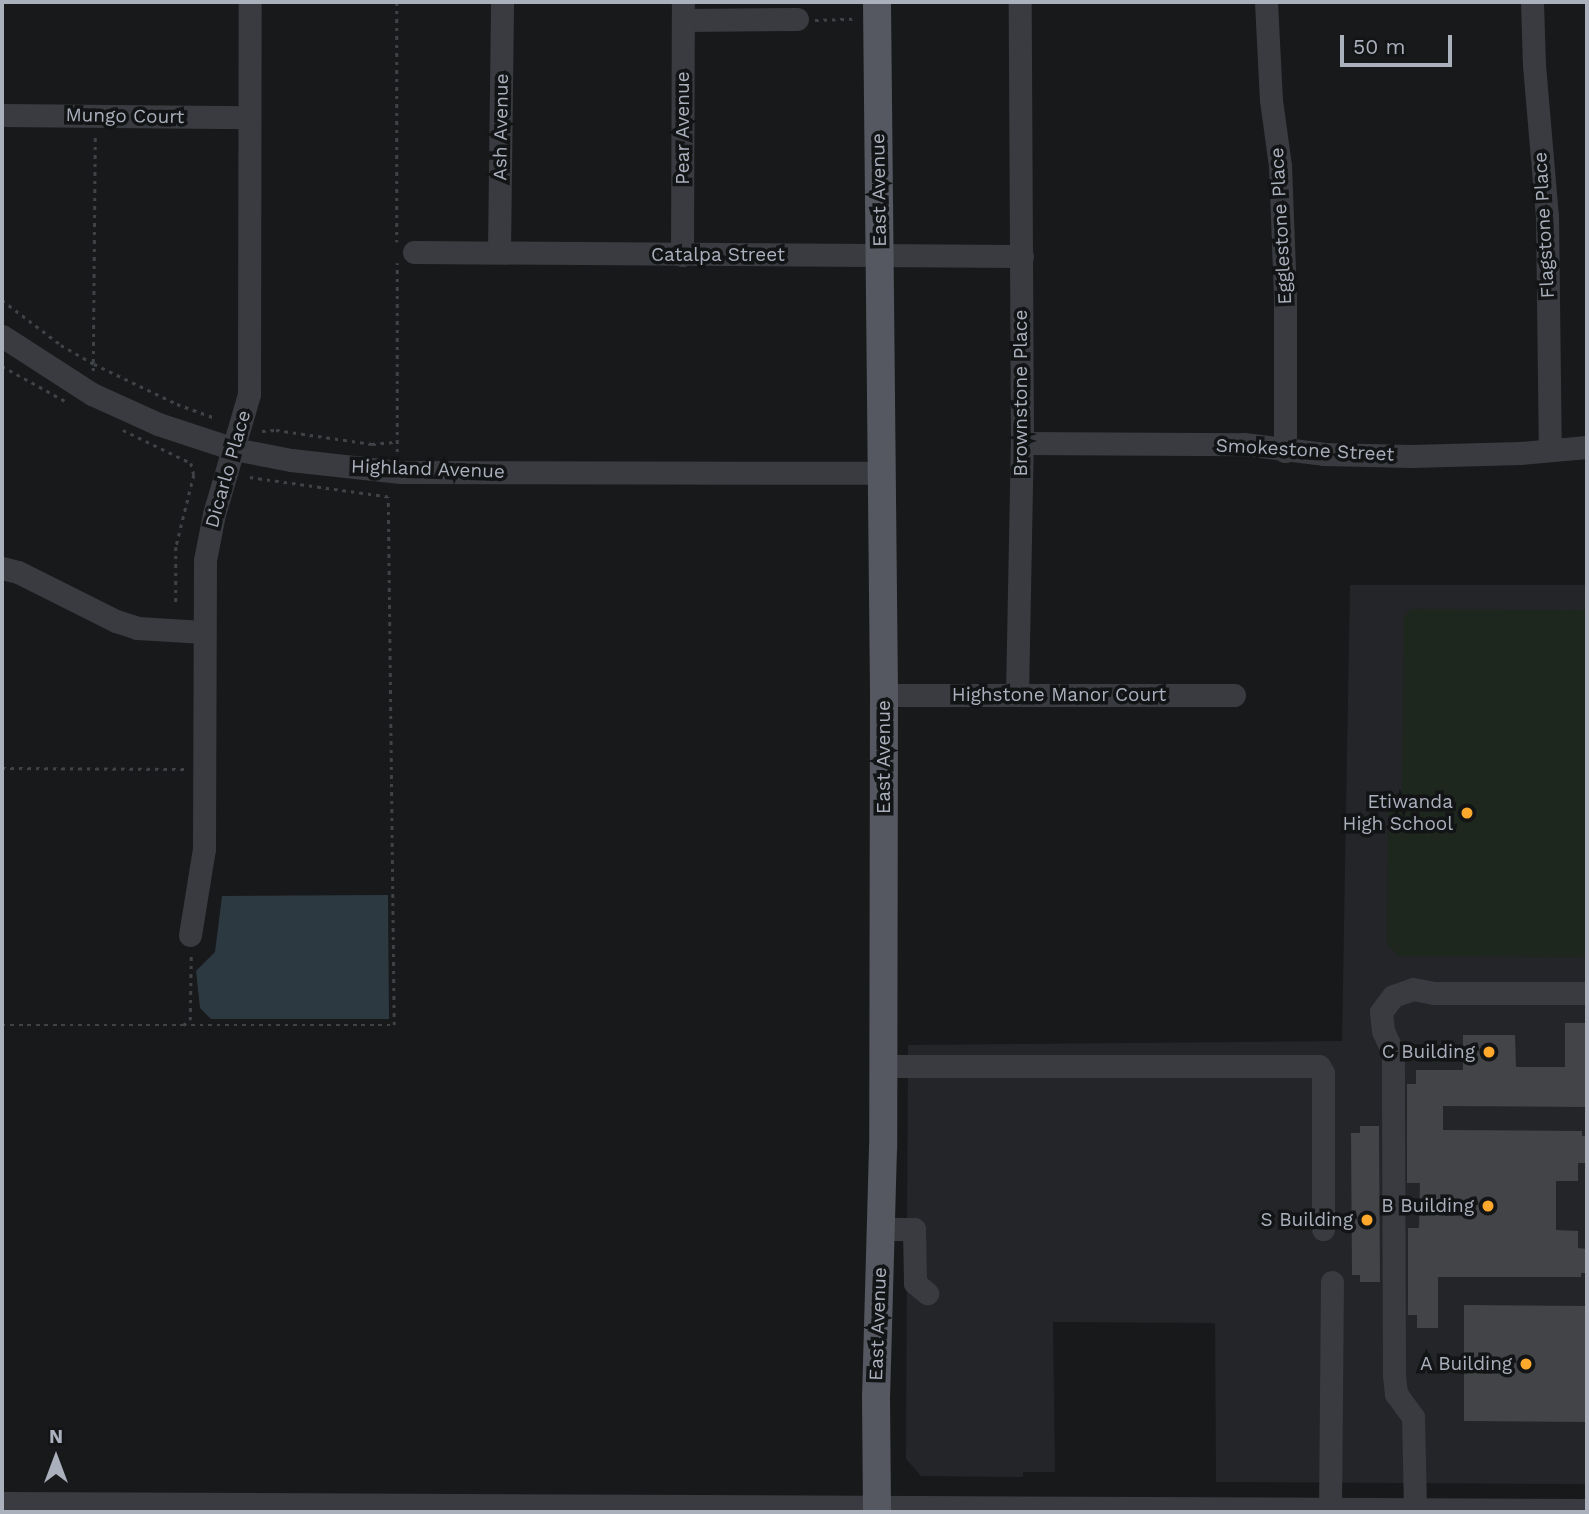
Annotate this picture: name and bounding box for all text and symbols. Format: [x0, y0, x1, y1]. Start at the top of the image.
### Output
scale bar [1344, 21, 1456, 65]
text: 50 m [1353, 34, 1405, 59]
street label: Pear Avenue [672, 71, 694, 185]
street label: Ash Avenue [489, 73, 513, 181]
street label: Mungo Court [65, 104, 185, 128]
street label: East Avenue [867, 133, 891, 247]
street label: Egglestone Place [1265, 147, 1297, 305]
street label: Flagstone Place [1529, 151, 1559, 299]
street label: Catalpa Street [651, 244, 785, 266]
street label: Brownstone Place [1010, 310, 1032, 476]
street label: Dicarlo Place [200, 408, 256, 530]
street label: Smokestone Street [1215, 434, 1395, 466]
street label: Highland Avenue [350, 455, 506, 483]
street label: Highstone Manor Court [951, 684, 1167, 706]
street label: East Avenue [873, 700, 895, 814]
place label: Etiwanda High School [1342, 791, 1453, 835]
marker: Etiwanda High School [1459, 805, 1475, 821]
place label: C Building [1382, 1041, 1475, 1063]
marker: C Building [1481, 1044, 1497, 1060]
place label: B Building [1381, 1195, 1474, 1217]
marker: B Building [1480, 1198, 1496, 1214]
place label: S Building [1261, 1209, 1353, 1231]
marker: S Building [1359, 1212, 1375, 1228]
street label: East Avenue [865, 1266, 891, 1382]
place label: A Building [1419, 1353, 1512, 1375]
marker: A Building [1518, 1356, 1534, 1372]
north arrow [21, 1423, 91, 1493]
text: N [49, 1425, 63, 1448]

